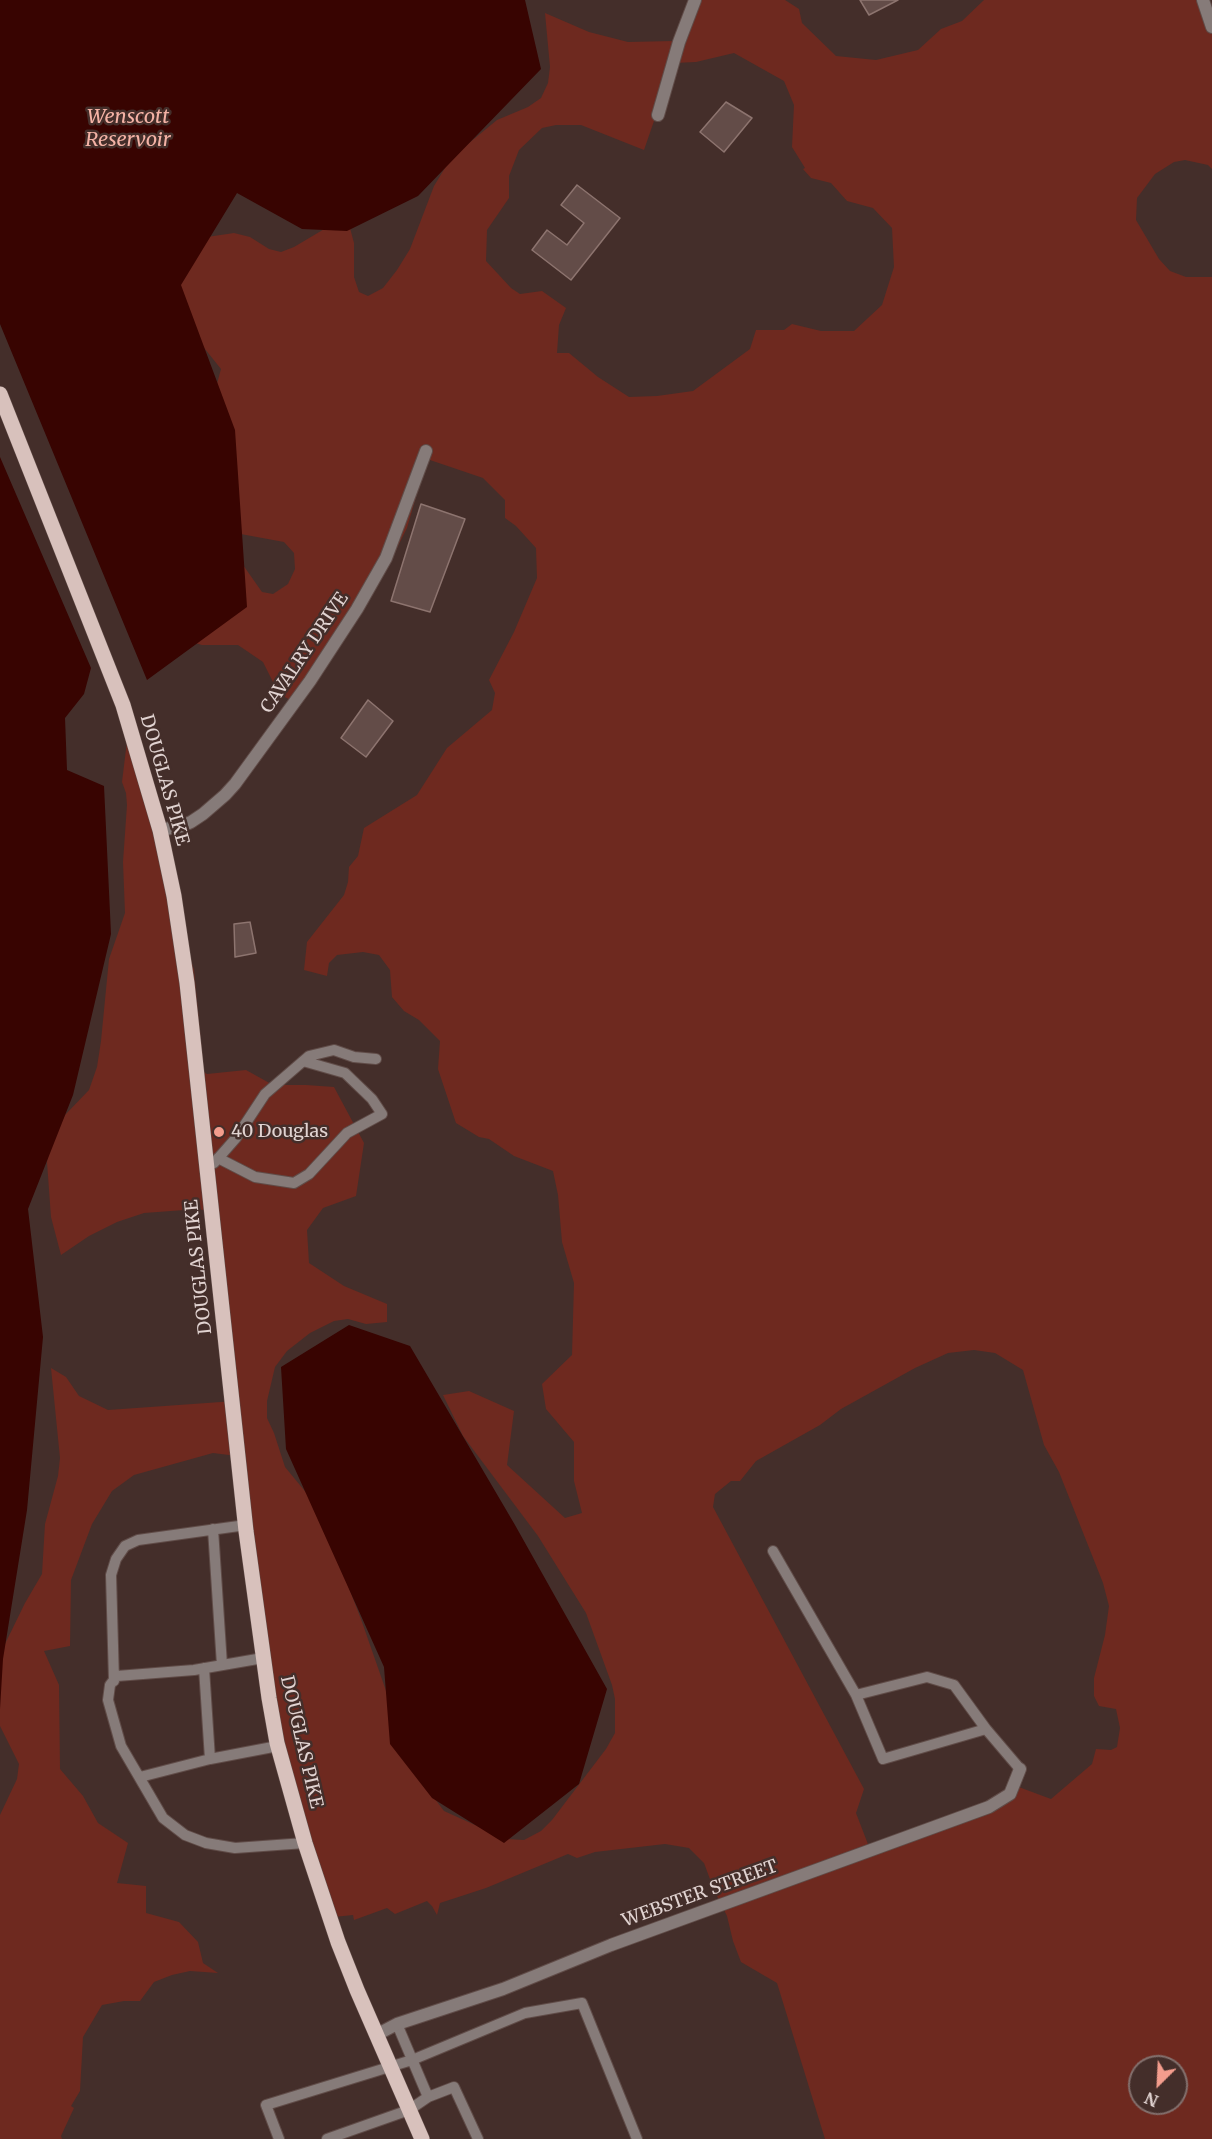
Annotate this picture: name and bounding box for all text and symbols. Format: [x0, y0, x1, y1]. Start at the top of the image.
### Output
water label: Wenscott Reservoir [85, 105, 171, 152]
street label: CAVALRY DRIVE [257, 589, 353, 717]
street label: DOUGLAS PIKE [135, 712, 193, 848]
place label: 40 Douglas [231, 1121, 328, 1143]
marker: 40 Douglas [212, 1125, 226, 1139]
street label: DOUGLAS PIKE [181, 1199, 217, 1335]
street label: DOUGLAS PIKE [275, 1674, 327, 1810]
street label: WEBSTER STREET [619, 1856, 781, 1932]
north arrow [1128, 2055, 1188, 2115]
text: N [1142, 2088, 1161, 2111]

